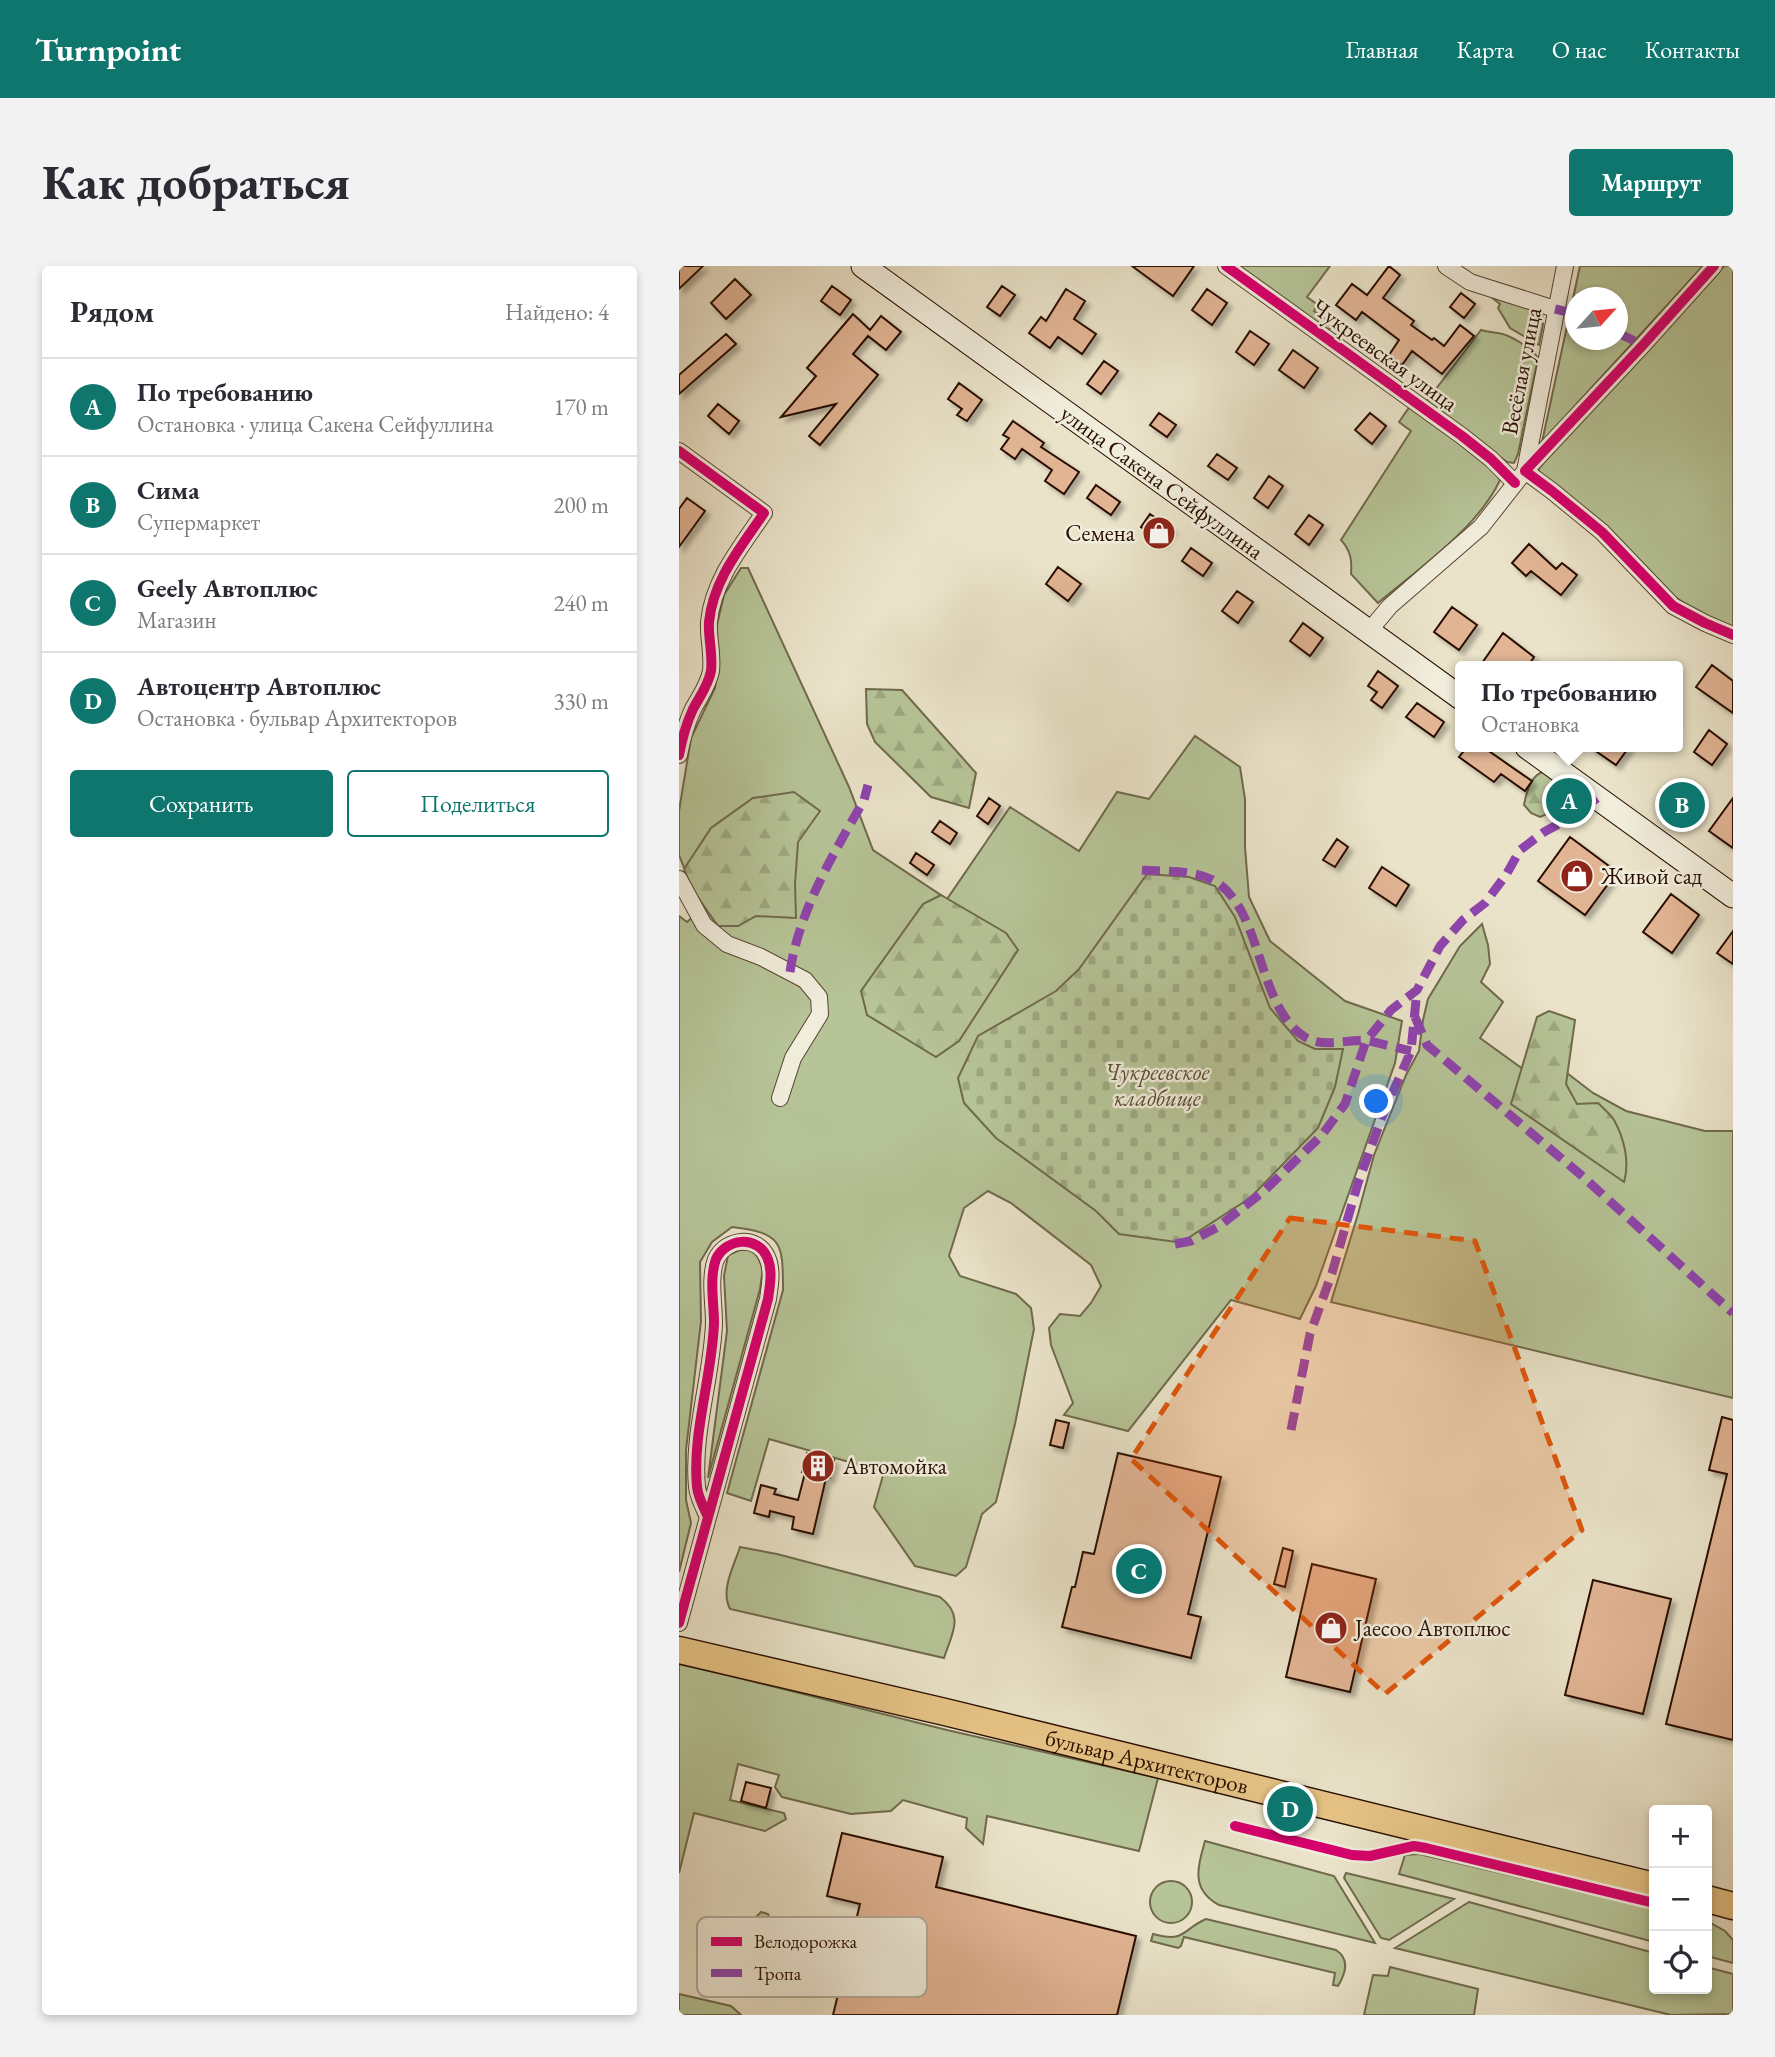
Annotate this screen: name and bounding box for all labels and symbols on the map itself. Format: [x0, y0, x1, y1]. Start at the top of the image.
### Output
north arrow [1565, 287, 1628, 350]
street label: Чукреевская улица [1306, 292, 1465, 419]
street label: Весёлая улица [1494, 304, 1548, 437]
street label: улица Сакена Сейфуллина [1054, 398, 1270, 566]
shop icon: Семена [1140, 514, 1178, 552]
place label: Семена [1065, 518, 1136, 548]
pin: A [1546, 775, 1592, 827]
pin: B [1659, 779, 1705, 831]
shop icon: Живой сад [1558, 857, 1596, 895]
place label: Живой сад [1600, 861, 1703, 891]
park label: Чукреевское кладбище [1105, 1057, 1211, 1113]
your location [1359, 1084, 1393, 1118]
building icon: Автомойка [799, 1447, 837, 1485]
place label: Автомойка [842, 1451, 948, 1481]
pin: C [1116, 1545, 1162, 1597]
shop icon: Jaecoo Автоплюс [1312, 1609, 1350, 1647]
place label: Jaecoo Автоплюс [1353, 1613, 1511, 1643]
street label: бульвар Архитекторов [1042, 1722, 1252, 1801]
pin: D [1267, 1783, 1313, 1835]
legend [697, 1917, 927, 1997]
text: Велодорожка [754, 1929, 858, 1954]
text: Тропа [754, 1961, 802, 1986]

